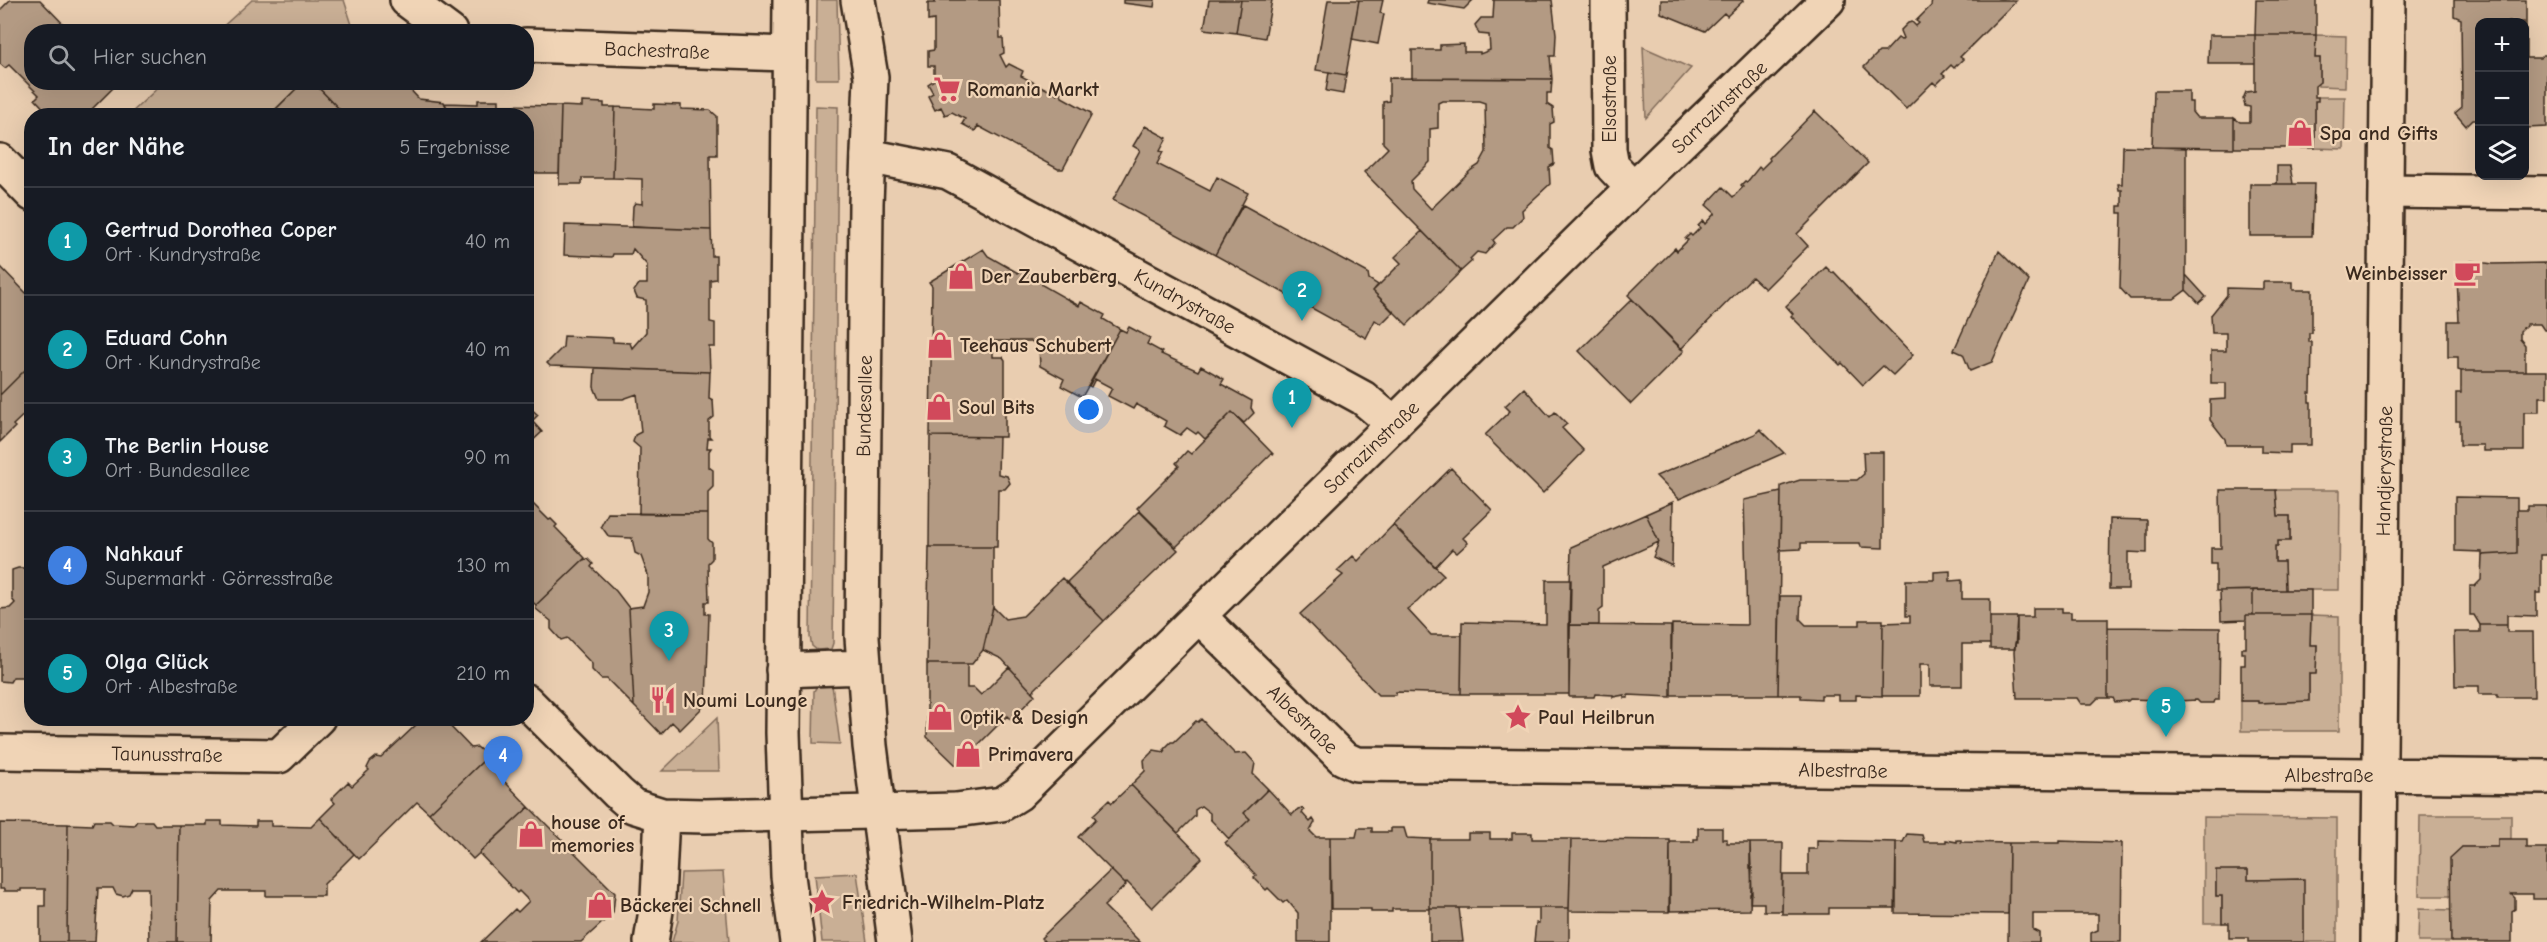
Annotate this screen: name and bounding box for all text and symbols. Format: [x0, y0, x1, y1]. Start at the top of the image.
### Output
map controls [2475, 18, 2529, 180]
button: + [2475, 18, 2529, 72]
search box [24, 24, 534, 90]
street label: Bachestraße [604, 37, 710, 64]
icon: search [45, 41, 78, 74]
text: Hier suchen [93, 44, 207, 70]
street label: Elsastraße [1598, 55, 1621, 143]
street label: Sarrazinstraße [1667, 56, 1772, 159]
button: − [2475, 72, 2529, 126]
supermarket icon: Romania Markt [932, 74, 962, 104]
place label: Romania Markt [967, 78, 1099, 101]
shop icon: Spa and Gifts [2285, 118, 2315, 148]
place label: Spa and Gifts [2320, 122, 2438, 145]
button: layers [2475, 126, 2529, 180]
text: In der Nähe [48, 132, 185, 162]
text: 5 Ergebnisse [400, 136, 510, 159]
text: Gertrud Dorothea Coper [105, 217, 336, 243]
text: 1 [64, 230, 71, 253]
text: 40 m [465, 230, 510, 253]
text: Ort · Kundrystraße [105, 243, 261, 266]
cafe icon: Weinbeisser [2452, 258, 2482, 288]
shop icon: Der Zauberberg [946, 261, 976, 291]
place label: Weinbeisser [2345, 262, 2447, 285]
street label: Kundrystraße [1130, 264, 1239, 339]
place label: Der Zauberberg [981, 265, 1118, 288]
pin: 2 [1282, 272, 1322, 321]
text: Eduard Cohn [105, 325, 228, 351]
shop icon: Teehaus Schubert [925, 330, 955, 360]
place label: Teehaus Schubert [960, 334, 1112, 357]
text: 2 [63, 338, 72, 361]
text: 40 m [465, 338, 510, 361]
text: Ort · Kundrystraße [105, 351, 261, 374]
street label: Bundesallee [852, 355, 877, 457]
pin: 1 [1272, 378, 1312, 428]
shop icon: Soul Bits [924, 392, 954, 422]
your location [1074, 395, 1103, 424]
place label: Soul Bits [959, 396, 1035, 419]
street label: Sarrazinstraße [1319, 396, 1424, 499]
street label: Handjerystraße [2372, 406, 2397, 536]
text: The Berlin House [105, 433, 269, 459]
text: 3 [63, 446, 72, 469]
text: 90 m [464, 446, 510, 469]
text: Ort · Bundesallee [105, 459, 250, 482]
text: Nahkauf [105, 541, 182, 567]
text: 4 [63, 554, 72, 577]
text: 130 m [457, 554, 510, 577]
text: Supermarkt · Görresstraße [105, 567, 333, 590]
pin: 3 [650, 612, 688, 661]
text: Olga Glück [105, 649, 208, 675]
text: 5 [62, 662, 73, 685]
text: 210 m [456, 662, 510, 685]
text: Ort · Albestraße [105, 675, 238, 698]
street label: Albestraße [1263, 680, 1343, 759]
restaurant icon: Noumi Lounge [648, 685, 678, 715]
pin: 5 [2146, 688, 2186, 737]
place label: Noumi Lounge [683, 689, 807, 712]
shop icon: Optik & Design [925, 702, 955, 732]
place icon: Paul Heilbrun [1503, 702, 1533, 732]
place label: Optik & Design [960, 706, 1088, 729]
place label: Paul Heilbrun [1538, 706, 1655, 729]
pin: 4 [484, 736, 522, 786]
shop icon: Primavera [953, 739, 983, 769]
street label: Taunusstraße [111, 742, 223, 767]
place label: Primavera [988, 743, 1074, 766]
street label: Albestraße [1798, 758, 1888, 783]
street label: Albestraße [2284, 764, 2374, 787]
place label: house of memories [551, 811, 634, 857]
shop icon: house of memories [516, 819, 546, 849]
place icon: Friedrich-Wilhelm-Platz [807, 887, 837, 917]
shop icon: Bäckerei Schnell [585, 890, 615, 920]
place label: Friedrich-Wilhelm-Platz [842, 891, 1044, 914]
place label: Bäckerei Schnell [620, 894, 761, 917]

